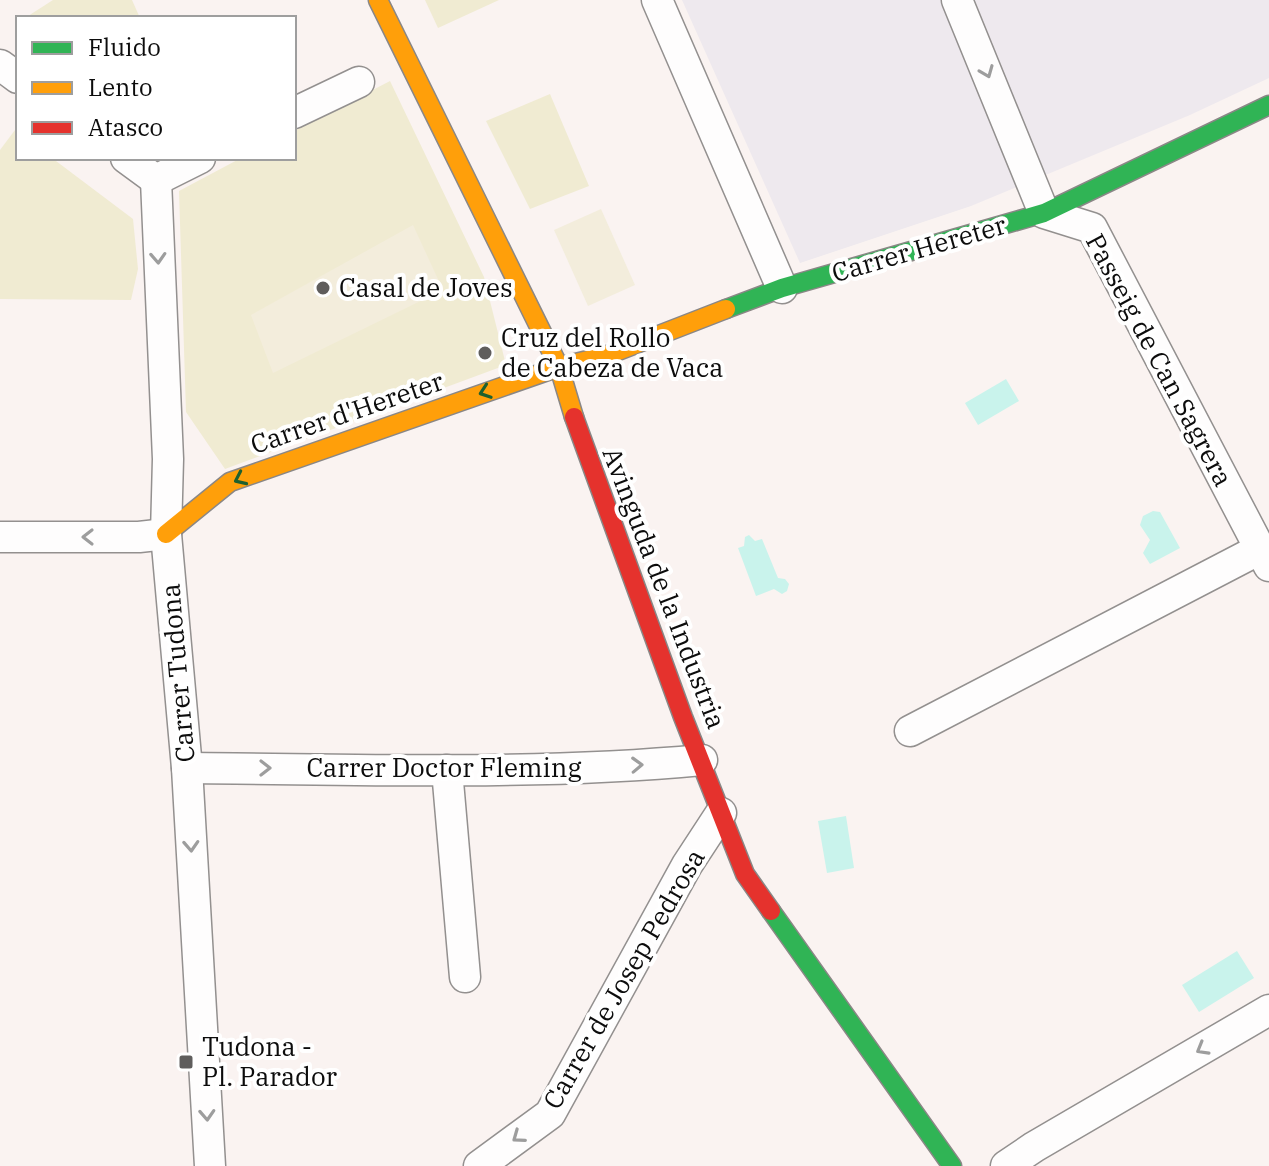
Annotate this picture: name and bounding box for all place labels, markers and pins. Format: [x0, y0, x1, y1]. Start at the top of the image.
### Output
place label: Casal de Joves [339, 270, 513, 304]
marker: Casal de Joves [314, 279, 332, 297]
place label: Cruz del Rollo de Cabeza de Vaca [501, 320, 723, 384]
marker: Cruz del Rollo de Cabeza de Vaca [476, 344, 494, 362]
place label: Tudona - Pl. Parador [202, 1029, 338, 1093]
marker: Tudona - Pl. Parador [177, 1053, 195, 1071]

